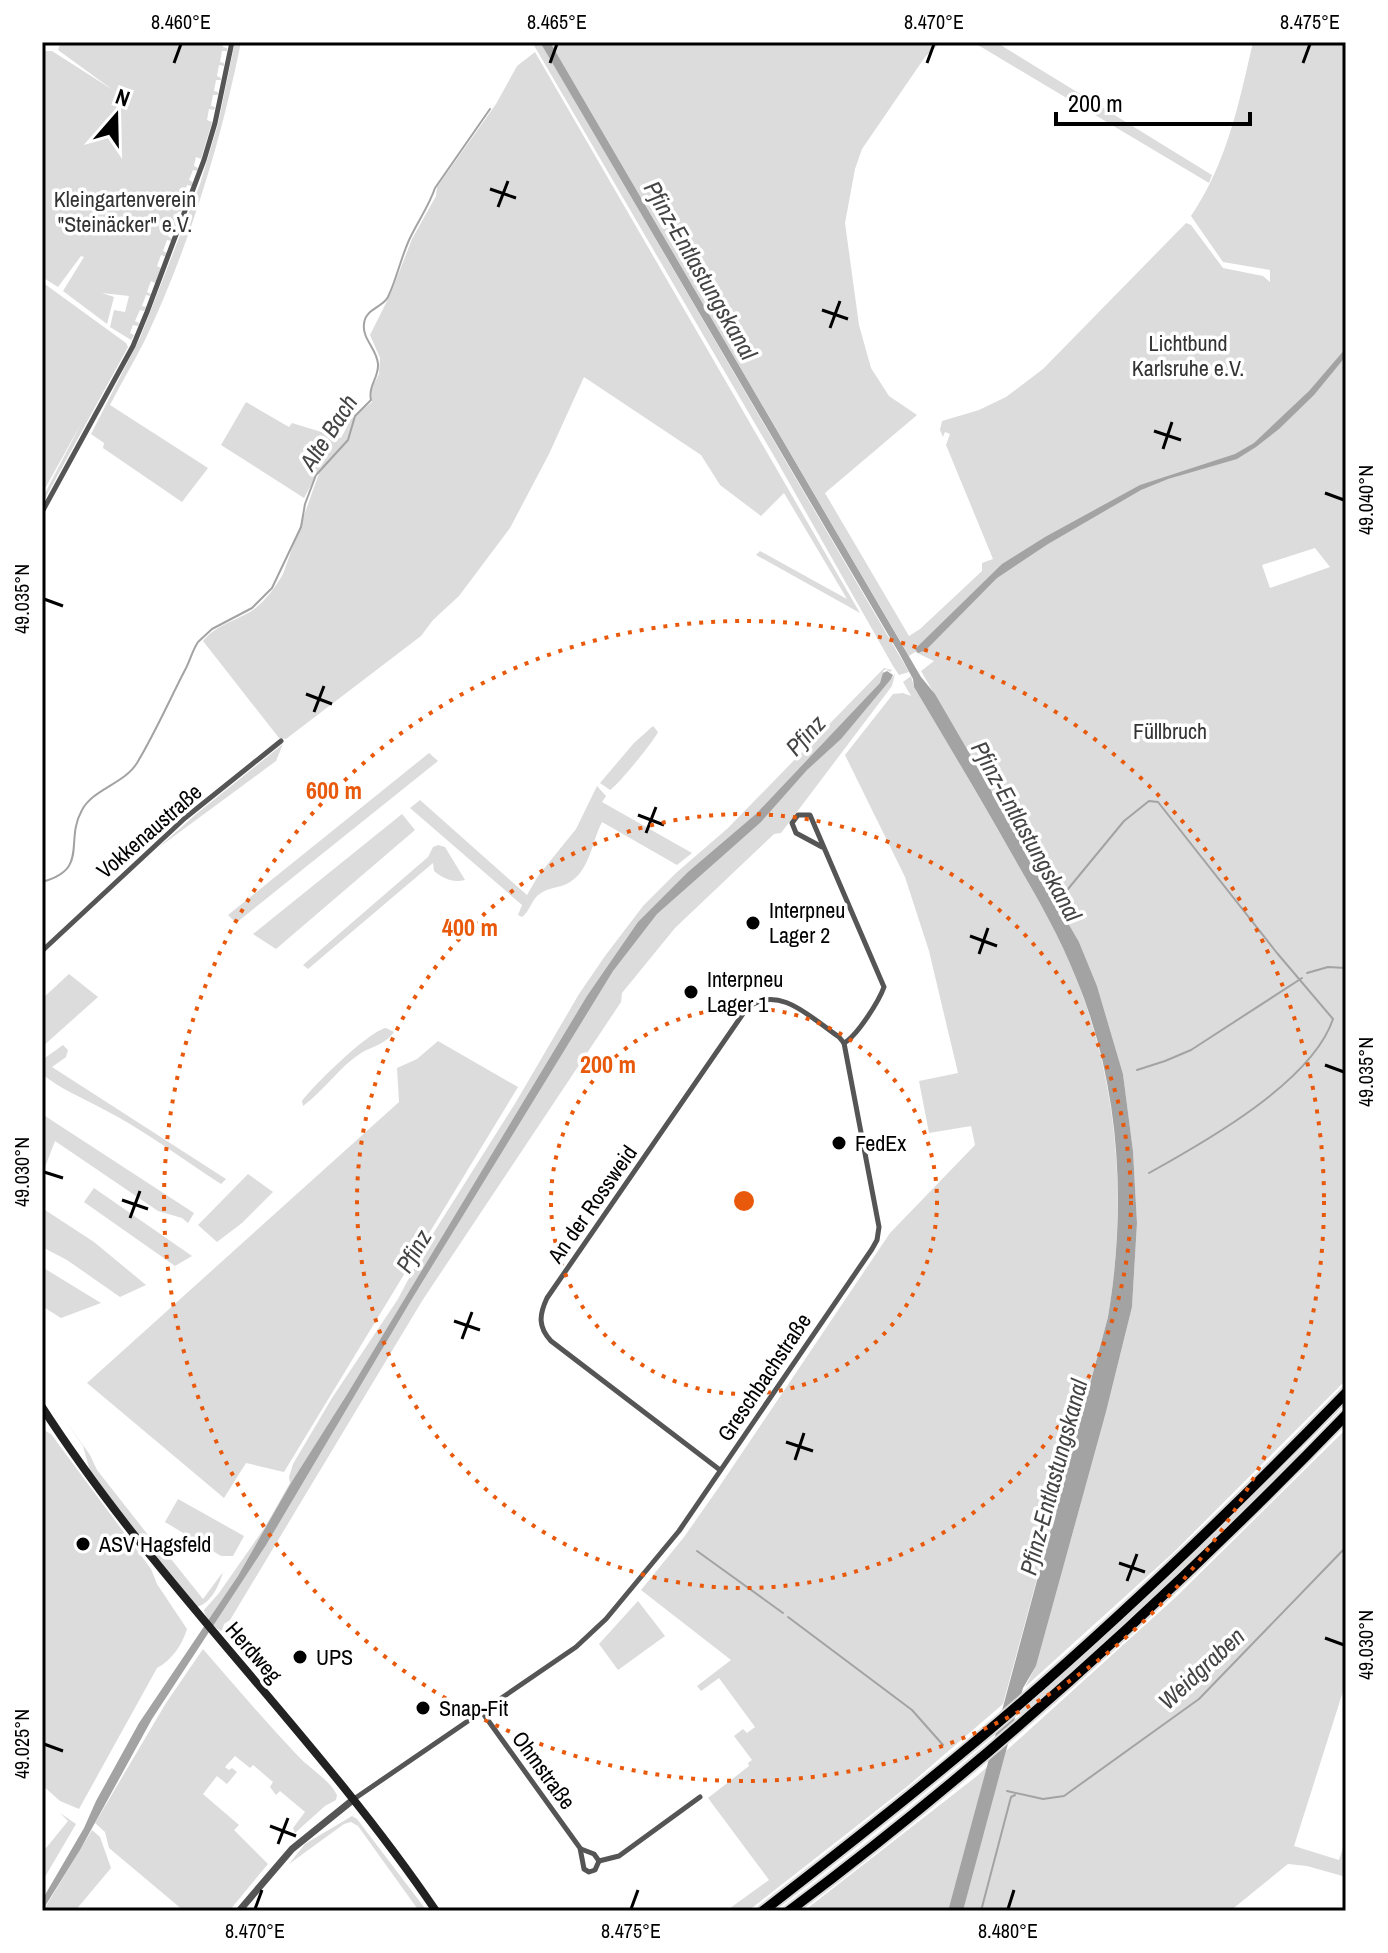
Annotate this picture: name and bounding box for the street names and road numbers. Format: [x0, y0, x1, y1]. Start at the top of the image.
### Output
street label: Vokkenaustraße [90, 777, 208, 885]
street label: An der Rossweid [540, 1139, 644, 1270]
street label: Greschbachstraße [710, 1307, 818, 1447]
street label: Herdweg [219, 1615, 289, 1689]
street label: Ohmstraße [505, 1725, 583, 1815]

